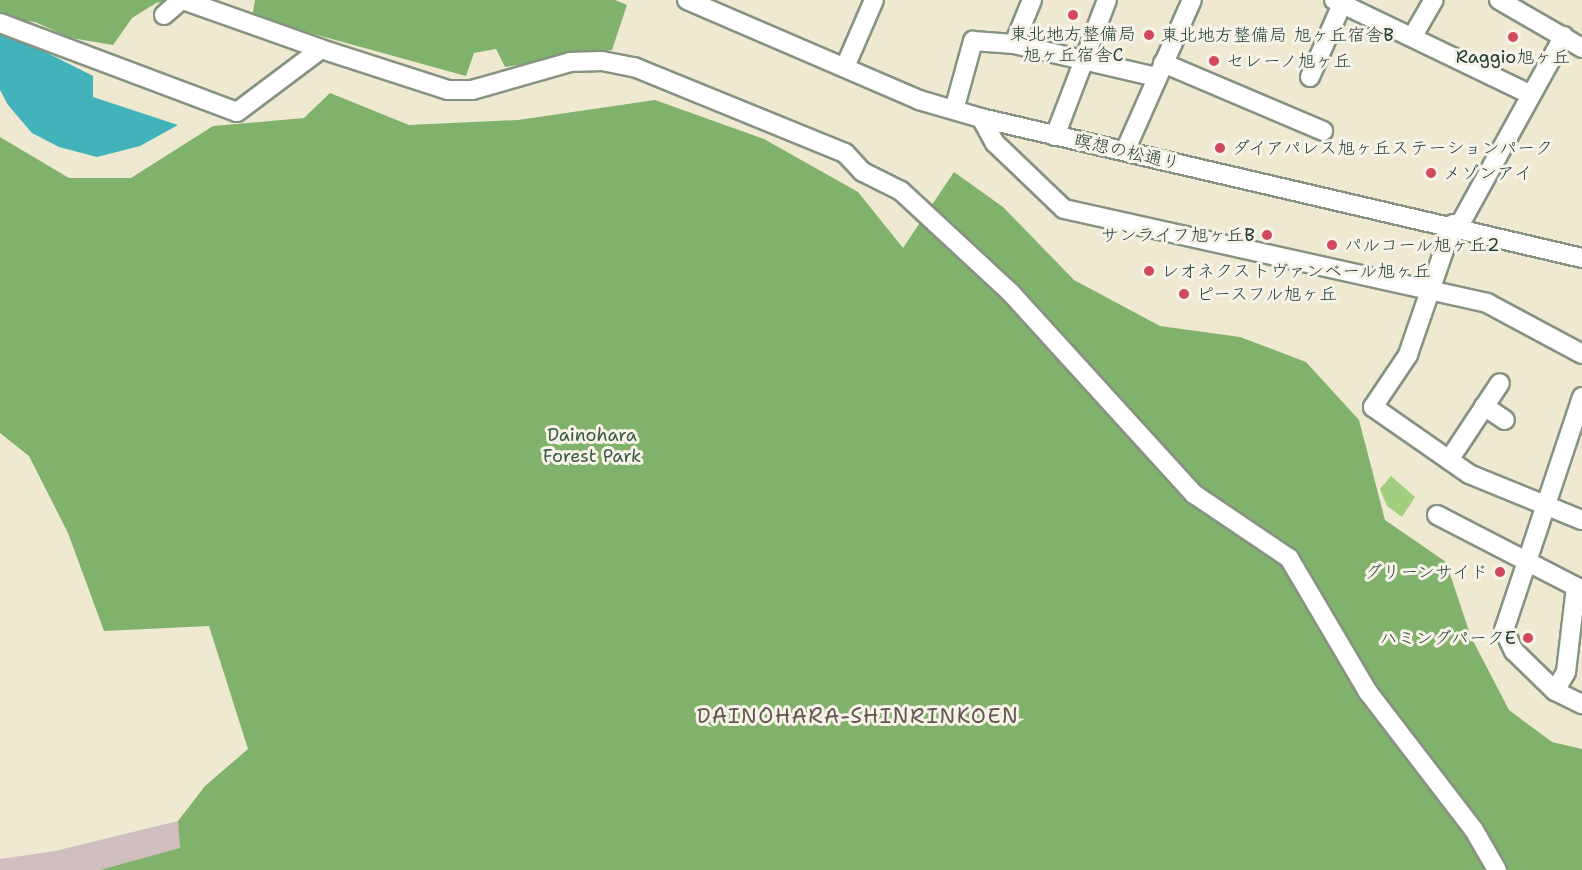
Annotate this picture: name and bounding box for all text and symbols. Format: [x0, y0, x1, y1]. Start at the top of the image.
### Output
marker: 東北地方整備局 旭ヶ丘宿舎C [1066, 8, 1080, 22]
place label: 東北地方整備局 旭ヶ丘宿舎C [1010, 24, 1136, 66]
place label: 東北地方整備局 旭ヶ丘宿舎B [1161, 24, 1394, 46]
marker: 東北地方整備局 旭ヶ丘宿舎B [1142, 28, 1156, 42]
marker: Raggio旭ヶ丘 [1506, 30, 1520, 44]
place label: Raggio旭ヶ丘 [1456, 46, 1570, 68]
place label: セレーノ旭ヶ丘 [1226, 50, 1353, 72]
marker: セレーノ旭ヶ丘 [1207, 54, 1221, 68]
street label: 瞑想の松通り [1072, 129, 1182, 175]
place label: ダイアパレス旭ヶ丘ステーションパーク [1232, 137, 1556, 159]
marker: ダイアパレス旭ヶ丘ステーションパーク [1213, 141, 1227, 155]
place label: メゾンアイ [1443, 162, 1533, 184]
marker: メゾンアイ [1424, 166, 1438, 180]
place label: サンライフ旭ヶ丘B [1100, 224, 1255, 246]
marker: サンライフ旭ヶ丘B [1260, 228, 1274, 242]
place label: パルコール旭ヶ丘2 [1344, 234, 1501, 256]
marker: パルコール旭ヶ丘2 [1325, 238, 1339, 252]
place label: レオネクストヴァンベール旭ヶ丘 [1161, 260, 1431, 282]
marker: レオネクストヴァンベール旭ヶ丘 [1142, 264, 1156, 278]
place label: ピースフル旭ヶ丘 [1196, 283, 1339, 305]
marker: ピースフル旭ヶ丘 [1177, 287, 1191, 301]
park label: Dainohara Forest Park [543, 425, 641, 468]
place label: グリーンサイド [1362, 561, 1488, 583]
marker: グリーンサイド [1493, 565, 1507, 579]
place label: ハミングパークE [1379, 627, 1516, 649]
marker: ハミングパークE [1521, 631, 1535, 645]
district label: DAINOHARA-SHINRINKOEN [697, 703, 1019, 729]

